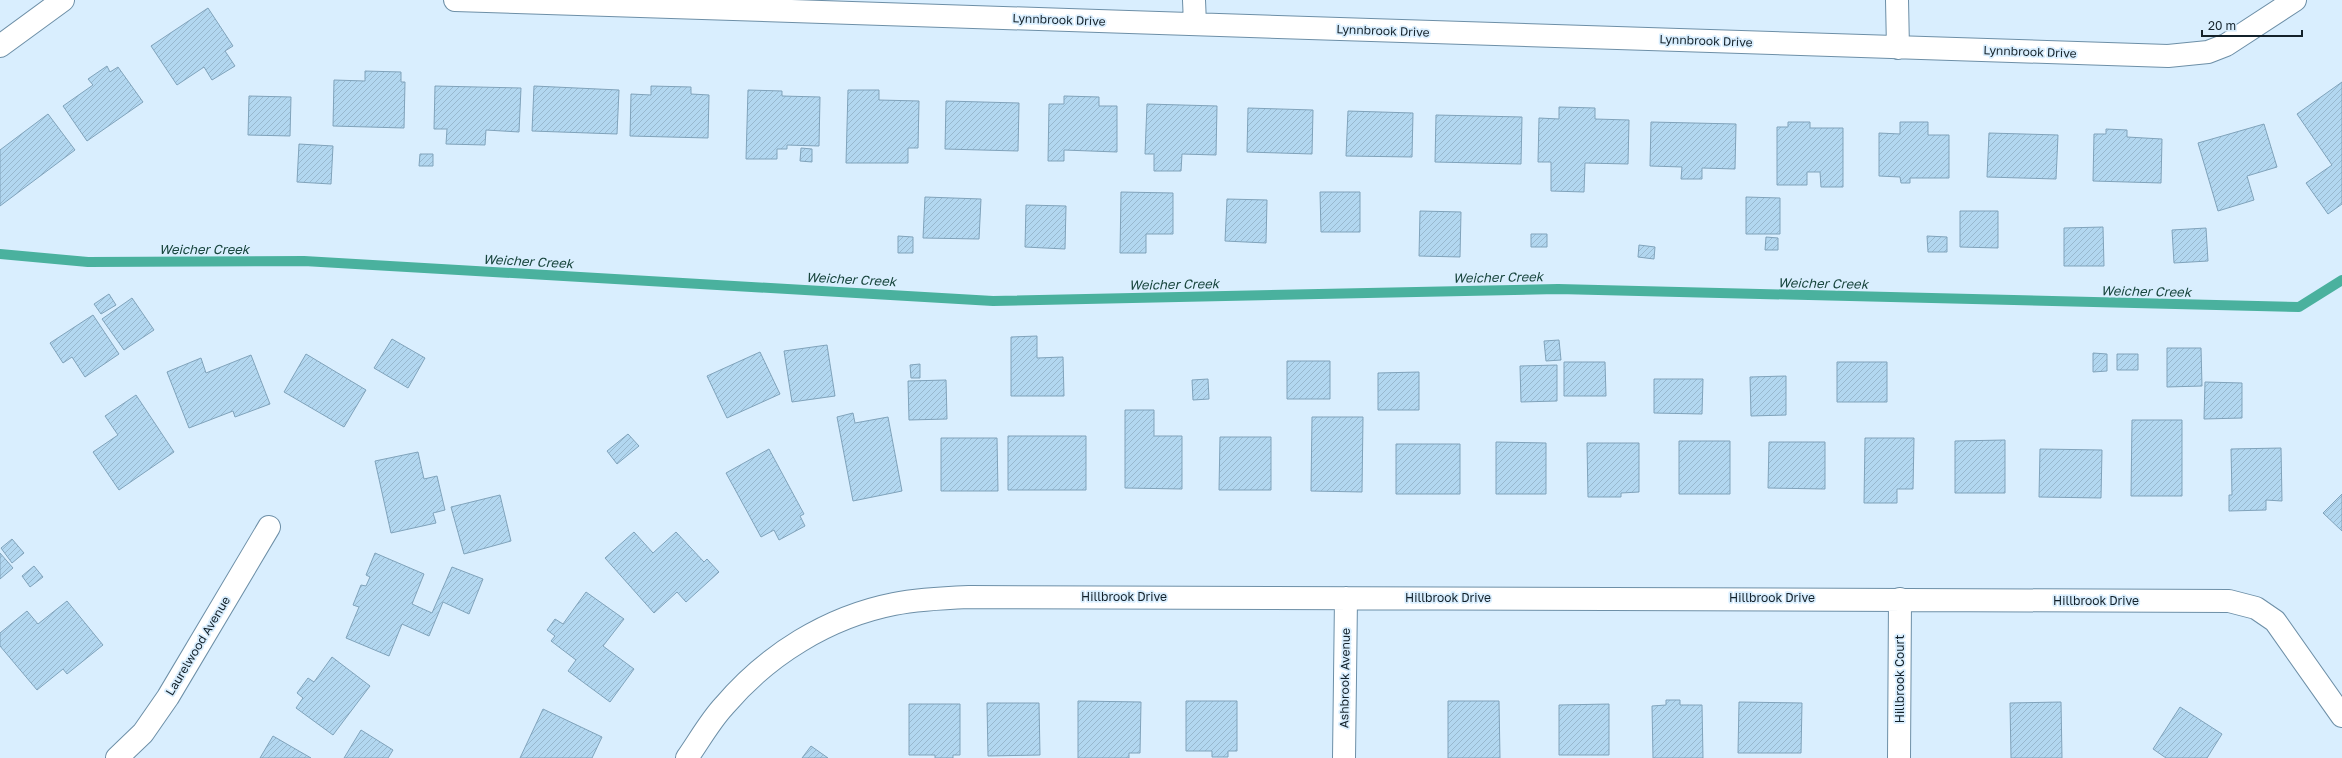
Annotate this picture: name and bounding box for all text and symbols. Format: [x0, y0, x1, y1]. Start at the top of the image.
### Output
street label: Lynnbrook Drive [1012, 10, 1106, 29]
scale bar [2202, 12, 2302, 38]
text: 20 m [2208, 18, 2236, 33]
street label: Lynnbrook Drive [1336, 21, 1430, 40]
street label: Lynnbrook Drive [1659, 31, 1753, 50]
street label: Lynnbrook Drive [1983, 42, 2077, 61]
water label: Weicher Creek [159, 241, 251, 257]
water label: Weicher Creek [483, 251, 575, 271]
water label: Weicher Creek [1453, 268, 1545, 286]
water label: Weicher Creek [806, 269, 898, 289]
water label: Weicher Creek [1778, 274, 1870, 292]
water label: Weicher Creek [1129, 275, 1221, 293]
water label: Weicher Creek [2101, 282, 2193, 300]
street label: Hillbrook Drive [1081, 589, 1167, 604]
street label: Hillbrook Drive [1405, 590, 1491, 605]
street label: Hillbrook Drive [1729, 590, 1815, 605]
street label: Laurelwood Avenue [162, 593, 233, 698]
street label: Hillbrook Drive [2053, 593, 2139, 608]
street label: Ashbrook Avenue [1336, 628, 1353, 728]
street label: Hillbrook Court [1892, 635, 1907, 723]

